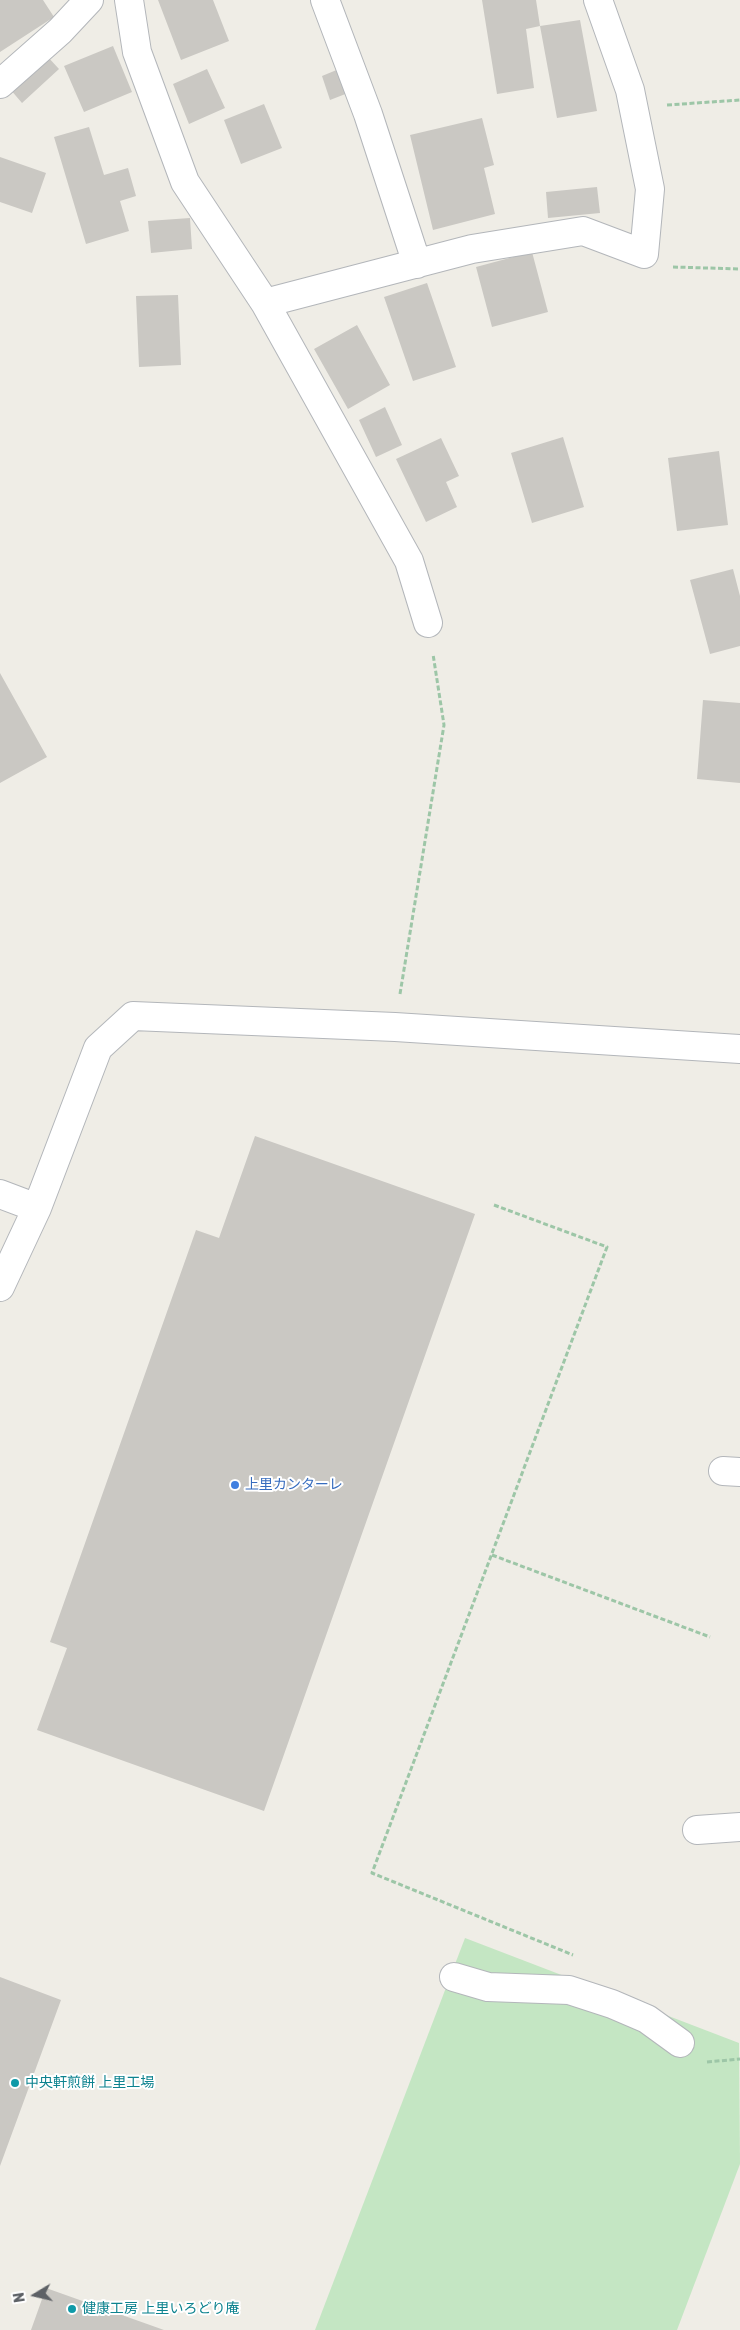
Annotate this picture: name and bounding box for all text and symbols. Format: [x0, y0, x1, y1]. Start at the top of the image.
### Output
place label: 上里カンターレ [245, 1477, 343, 1493]
marker: 上里カンターレ [229, 1479, 241, 1491]
place label: 中央軒煎餅 上里工場 [25, 2075, 154, 2091]
marker: 中央軒煎餅 上里工場 [9, 2077, 21, 2089]
north arrow [10, 2270, 60, 2320]
text: N [11, 2291, 29, 2304]
place label: 健康工房 上里いろどり庵 [82, 2301, 239, 2317]
marker: 健康工房 上里いろどり庵 [66, 2303, 78, 2315]

